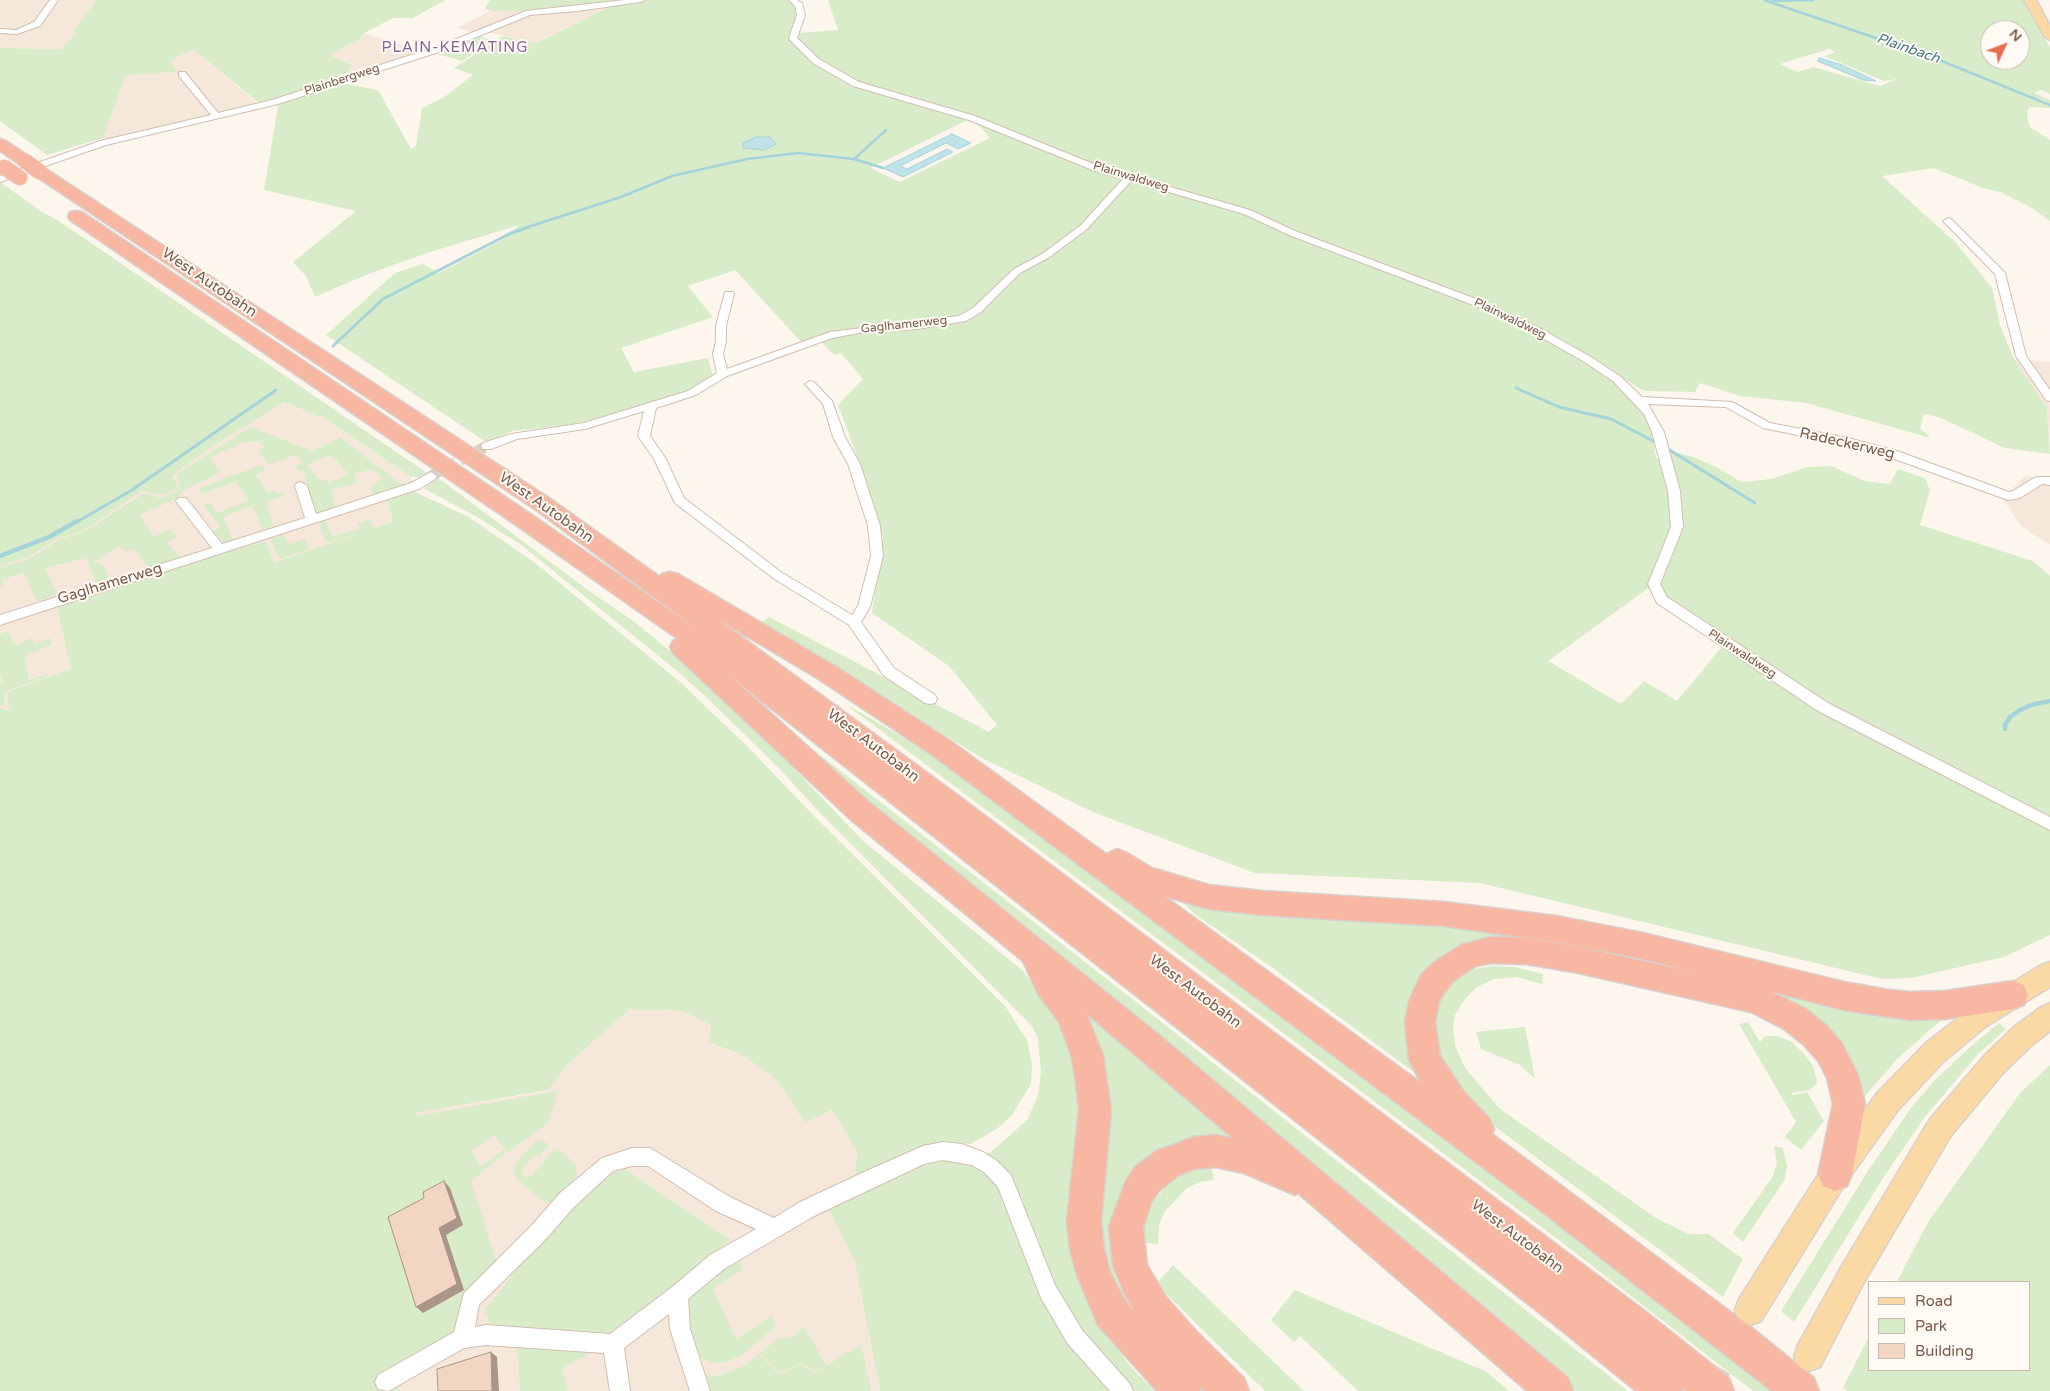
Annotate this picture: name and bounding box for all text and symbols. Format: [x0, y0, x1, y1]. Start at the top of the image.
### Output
north arrow [1980, 20, 2030, 70]
text: N [2006, 25, 2026, 45]
water label: Plainbach [1874, 30, 1942, 68]
district label: PLAIN-KEMATING [380, 39, 530, 57]
street label: Plainbergweg [303, 61, 381, 99]
street label: Plainwaldweg [1091, 159, 1171, 195]
street label: West Autobahn [158, 245, 260, 321]
street label: Plainwaldweg [1472, 295, 1548, 343]
street label: Gaglhamerweg [860, 313, 948, 337]
street label: Radeckerweg [1798, 424, 1896, 464]
street label: West Autobahn [495, 469, 597, 547]
street label: Gaglhamerweg [56, 560, 164, 608]
street label: Plainwaldweg [1705, 627, 1779, 681]
street label: West Autobahn [823, 705, 923, 787]
street label: West Autobahn [1145, 951, 1245, 1033]
street label: West Autobahn [1467, 1196, 1567, 1278]
legend [1868, 1281, 2030, 1371]
text: Road [1915, 1292, 1953, 1310]
text: Park [1915, 1317, 1947, 1335]
text: Building [1915, 1342, 1974, 1360]

